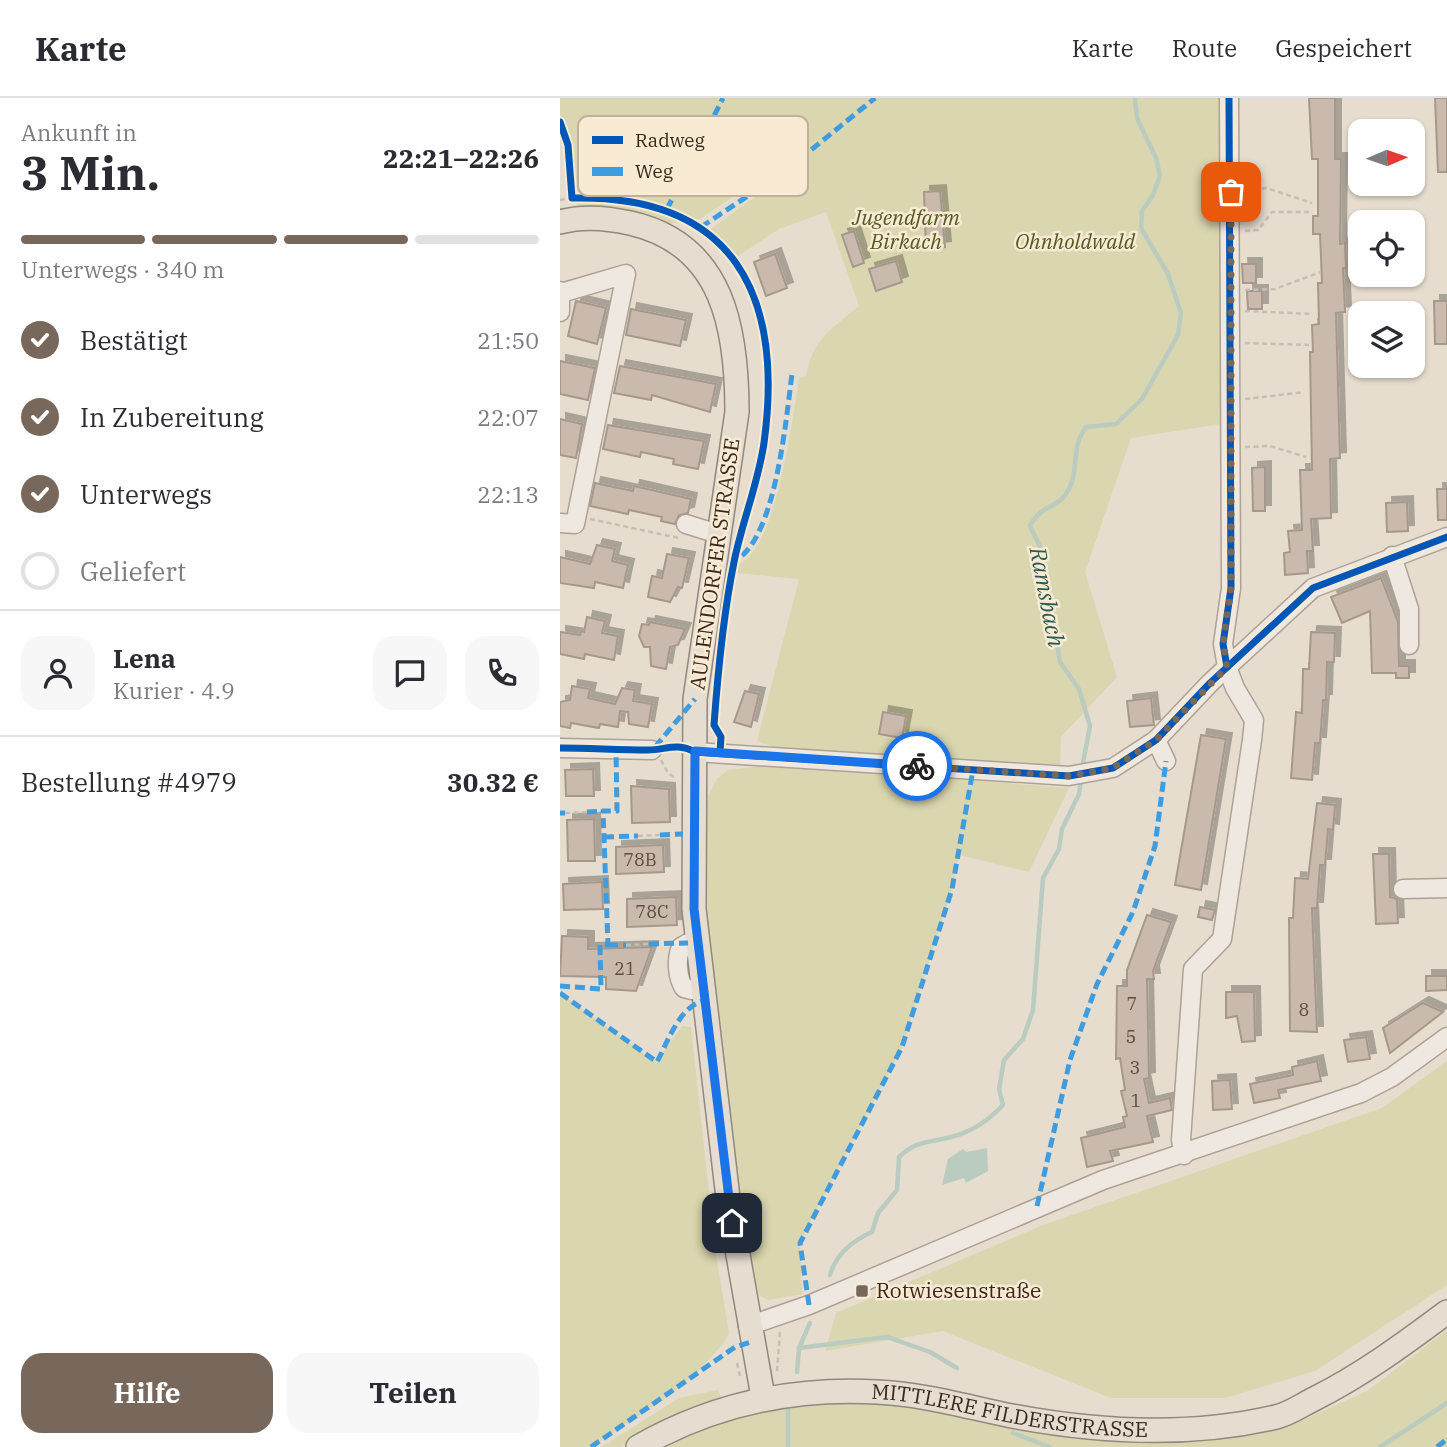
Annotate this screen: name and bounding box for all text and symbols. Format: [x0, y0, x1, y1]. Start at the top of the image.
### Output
text: Karte [35, 27, 127, 70]
text: Karte [1072, 32, 1134, 64]
text: Route [1172, 32, 1237, 64]
text: Gespeichert [1275, 32, 1412, 64]
legend [578, 116, 808, 196]
text: Ankunft in [21, 117, 137, 147]
north arrow [1348, 119, 1424, 196]
map controls [1348, 119, 1425, 378]
text: Radweg [635, 128, 706, 152]
text: 22:21–22:26 [383, 141, 539, 175]
text: 3 Min. [21, 143, 160, 203]
text: Weg [635, 159, 674, 183]
pin [1201, 162, 1261, 222]
icon: bag [1212, 173, 1250, 211]
park label: Jugendfarm Birkach [851, 203, 960, 255]
button: locate [1348, 210, 1425, 287]
park label: Ohnholdwald [1015, 227, 1136, 255]
text: Unterwegs · 340 m [21, 254, 224, 284]
button: layers [1348, 301, 1425, 378]
icon: check [21, 321, 59, 359]
text: Bestätigt [80, 323, 188, 357]
text: 21:50 [477, 325, 539, 355]
icon: check [21, 398, 59, 436]
text: In Zubereitung [80, 400, 264, 434]
text: 22:07 [477, 402, 539, 432]
street label: AULENDORFER STRASSE [682, 436, 746, 692]
icon: check [21, 475, 59, 513]
text: Unterwegs [80, 477, 212, 511]
text: 22:13 [477, 479, 539, 509]
water label: Ramsbach [1023, 543, 1072, 650]
text: Geliefert [80, 554, 186, 588]
button: person [21, 636, 95, 710]
button: chat [373, 636, 447, 710]
button: phone [465, 636, 539, 710]
text: Lena [113, 641, 176, 675]
text: Kurier · 4.9 [113, 675, 235, 705]
courier [882, 731, 952, 801]
icon: bike [898, 747, 936, 785]
text: Bestellung #4979 [21, 765, 237, 799]
text: 30.32 € [447, 765, 539, 799]
house number: 78B [623, 848, 657, 871]
house number: 78C [635, 900, 669, 923]
house number: 21 [614, 957, 636, 980]
house number: 7 [1127, 992, 1137, 1015]
house number: 8 [1299, 998, 1309, 1021]
house number: 5 [1126, 1025, 1136, 1048]
house number: 3 [1130, 1056, 1140, 1079]
house number: 1 [1131, 1089, 1141, 1112]
pin [702, 1193, 762, 1253]
icon: home [713, 1204, 751, 1242]
place label: Rotwiesenstraße [876, 1276, 1041, 1304]
marker: Rotwiesenstraße [854, 1283, 870, 1299]
button: Hilfe [21, 1353, 273, 1433]
button: Teilen [287, 1353, 539, 1433]
street label: MITTLERE FILDERSTRASSE [871, 1377, 1148, 1443]

